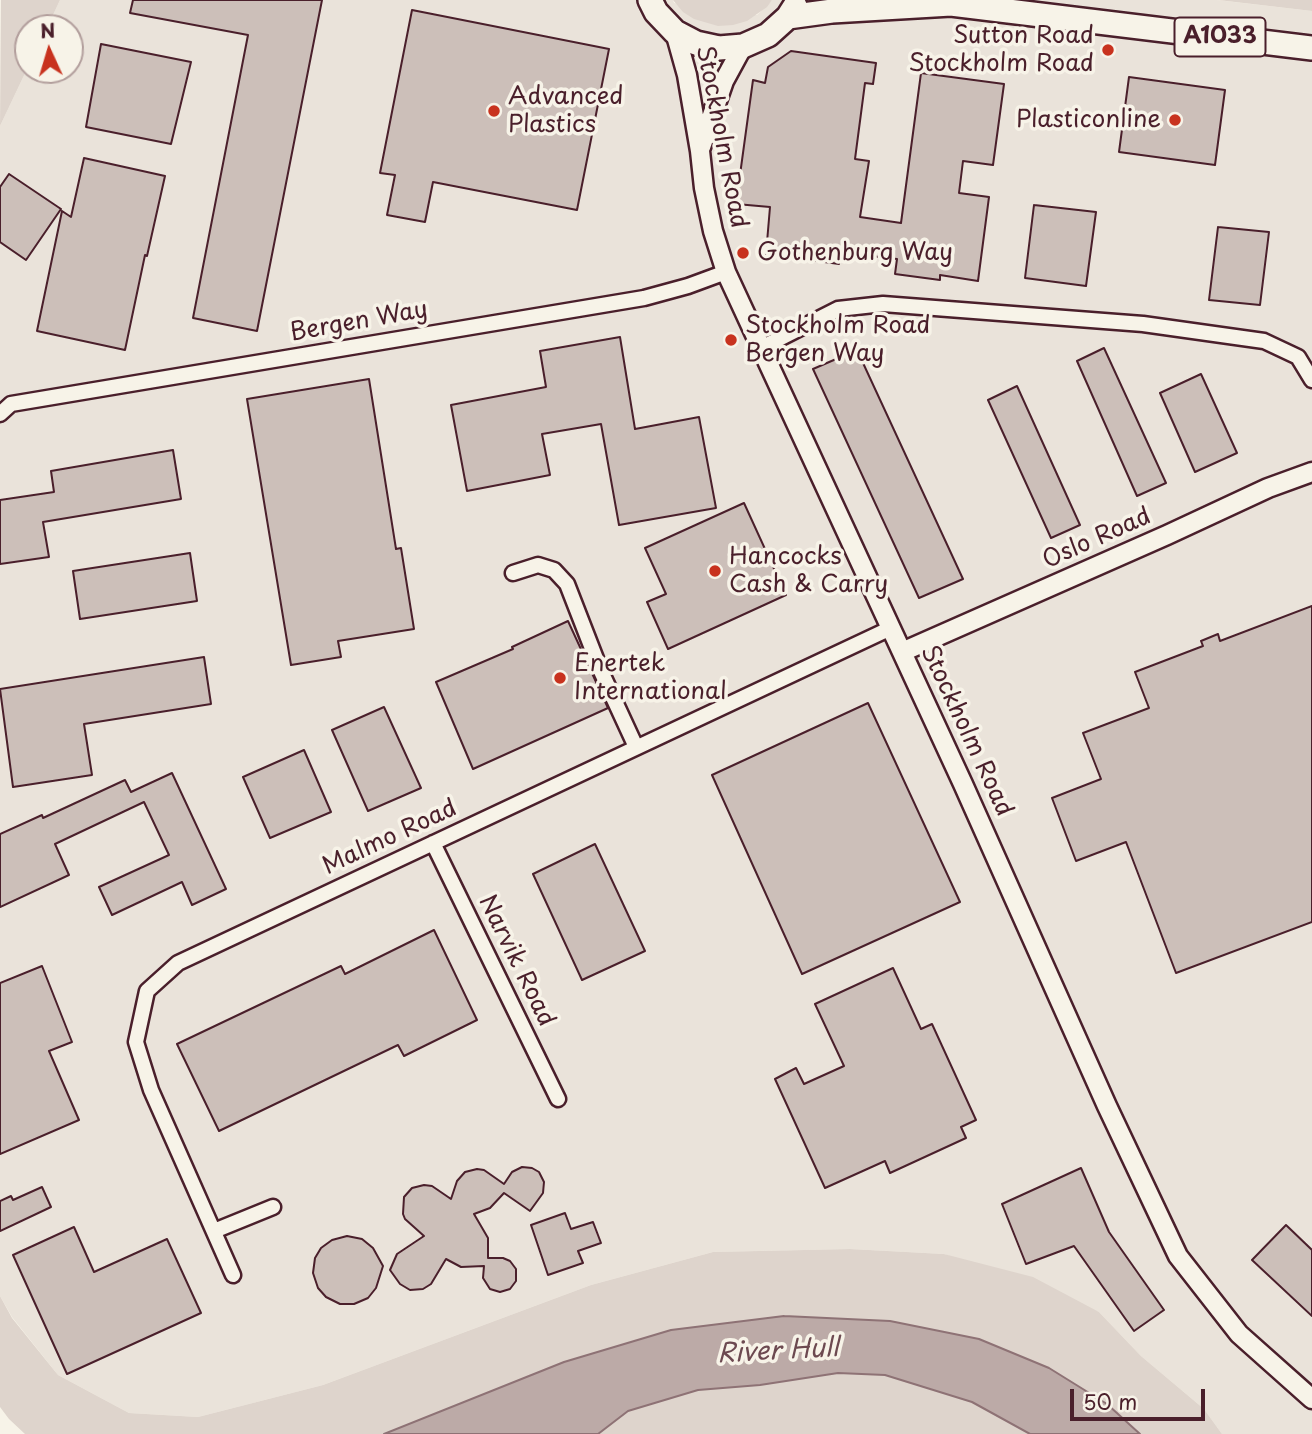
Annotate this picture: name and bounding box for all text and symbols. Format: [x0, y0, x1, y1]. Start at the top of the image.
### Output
north arrow [14, 14, 84, 84]
text: N [39, 16, 56, 45]
road number: A1033 [1174, 18, 1266, 56]
place label: Sutton Road Stockholm Road [908, 22, 1094, 78]
marker: Sutton Road Stockholm Road [1100, 42, 1116, 58]
street label: Stockholm Road [689, 43, 753, 231]
place label: Advanced Plastics [508, 83, 623, 139]
marker: Advanced Plastics [486, 103, 502, 119]
place label: Plasticonline [1016, 106, 1161, 134]
marker: Plasticonline [1167, 112, 1183, 128]
place label: Gothenburg Way [757, 239, 953, 267]
marker: Gothenburg Way [735, 245, 751, 261]
street label: Bergen Way [288, 296, 430, 348]
place label: Stockholm Road Bergen Way [745, 312, 931, 368]
marker: Stockholm Road Bergen Way [723, 332, 739, 348]
street label: Oslo Road [1038, 502, 1156, 576]
place label: Hancocks Cash & Carry [729, 543, 888, 599]
marker: Hancocks Cash & Carry [707, 563, 723, 579]
street label: Stockholm Road [914, 641, 1018, 821]
place label: Enertek International [574, 650, 727, 706]
marker: Enertek International [552, 670, 568, 686]
street label: Malmo Road [318, 794, 462, 882]
street label: Narvik Road [472, 890, 560, 1032]
water label: River Hull [716, 1333, 840, 1371]
scale bar [1074, 1374, 1209, 1418]
text: 50 m [1083, 1385, 1137, 1417]

